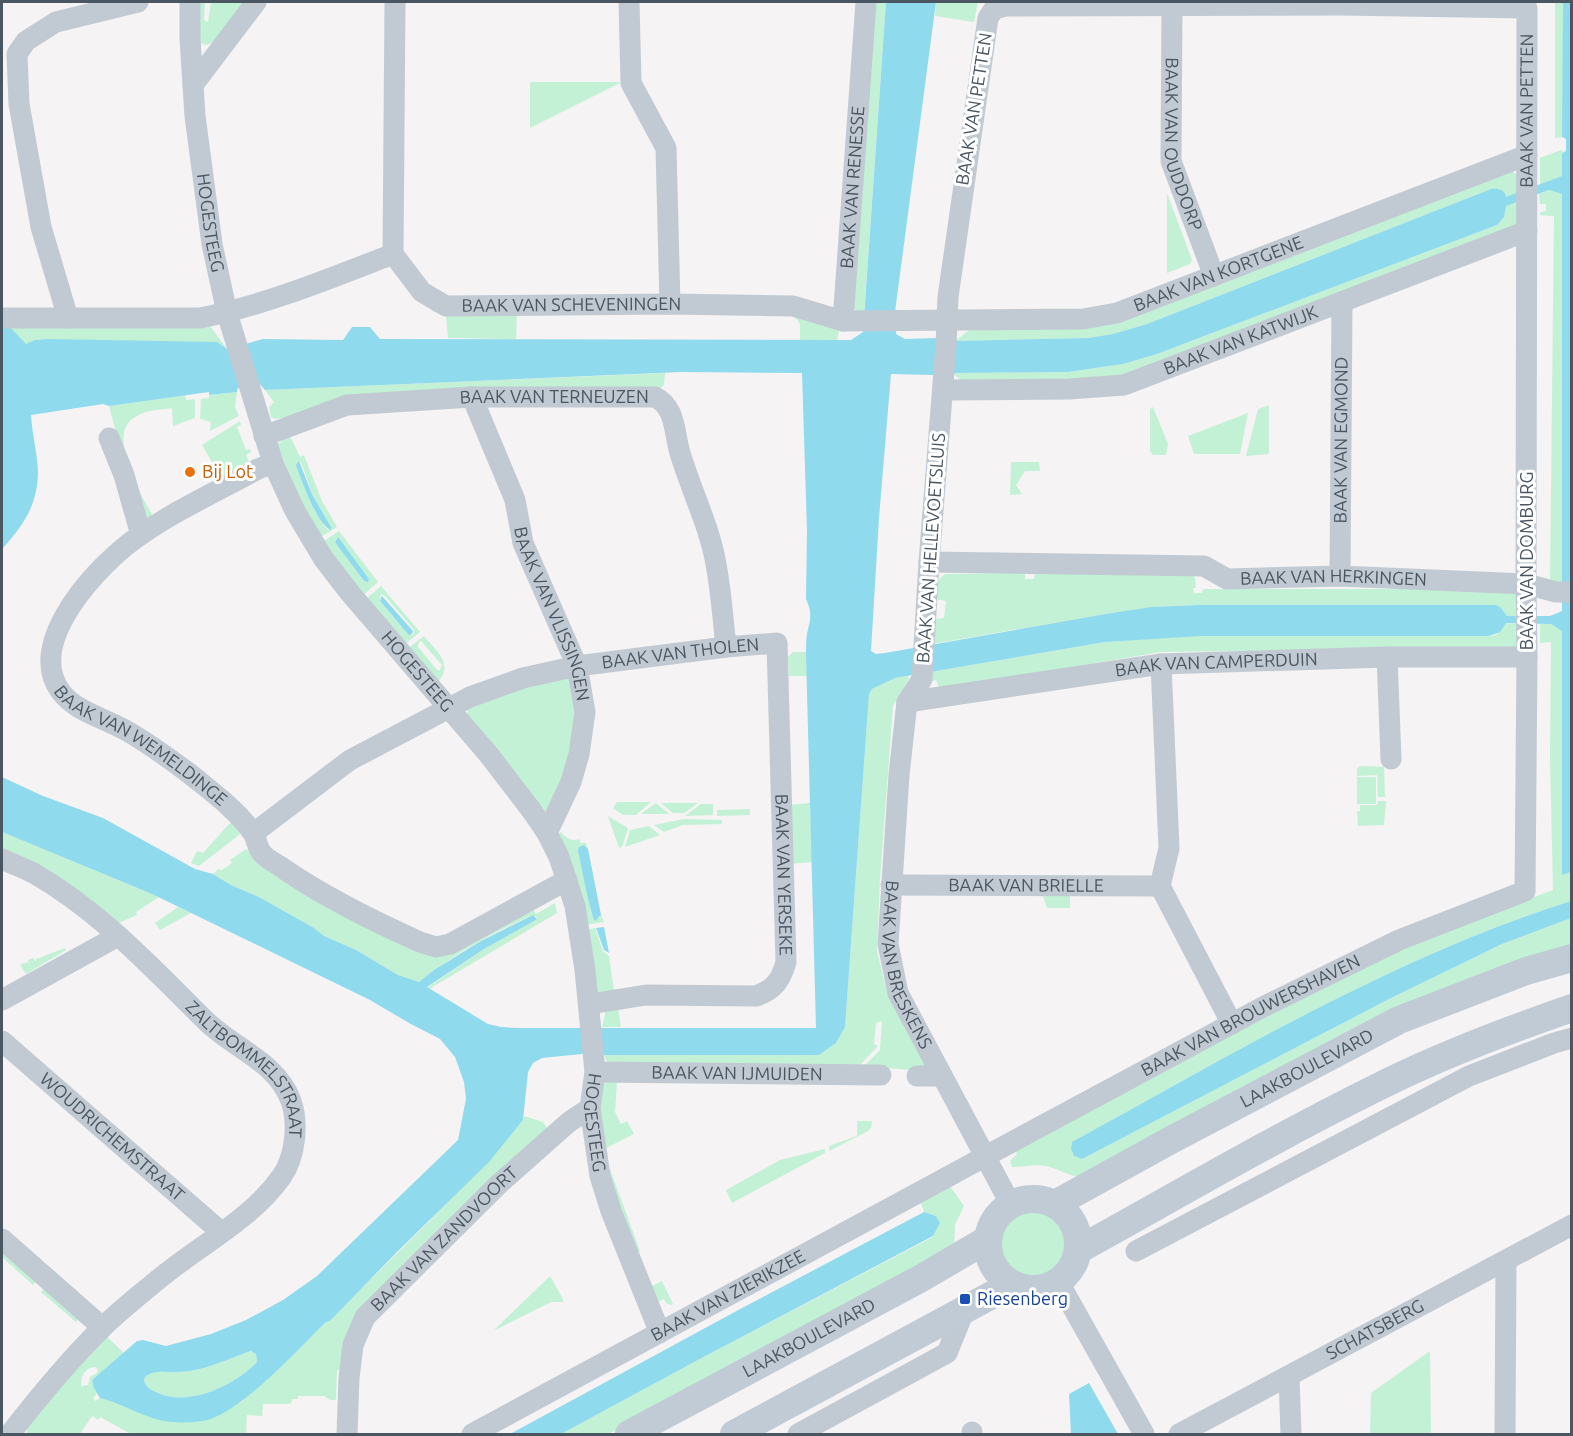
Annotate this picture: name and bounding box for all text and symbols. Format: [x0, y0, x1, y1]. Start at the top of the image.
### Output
street label: BAAK VAN PETTEN [951, 31, 995, 186]
street label: BAAK VAN PETTEN [1516, 34, 1536, 188]
street label: BAAK VAN OUDDORP [1162, 57, 1207, 233]
street label: BAAK VAN RENESSE [836, 105, 867, 269]
street label: HOGESTEEG [194, 172, 229, 274]
street label: BAAK VAN KORTGENE [1130, 231, 1306, 315]
street label: BAAK VAN SCHEVENINGEN [461, 293, 681, 315]
street label: BAAK VAN KATWIJK [1160, 301, 1320, 378]
street label: BAAK VAN EGMOND [1329, 357, 1351, 523]
street label: BAAK VAN TERNEUZEN [459, 386, 649, 407]
street label: BAAK VAN HELLEVOETSLUIS [912, 432, 948, 664]
place label: Bij Lot [202, 461, 253, 481]
marker: Bij Lot [183, 465, 197, 479]
street label: BAAK VAN DOMBURG [1516, 472, 1536, 650]
street label: BAAK VAN VLISSINGEN [511, 525, 594, 702]
street label: BAAK VAN HERKINGEN [1240, 565, 1427, 589]
street label: HOGESTEEG [378, 626, 458, 715]
street label: BAAK VAN THOLEN [600, 633, 760, 672]
street label: BAAK VAN CAMPERDUIN [1114, 648, 1318, 680]
street label: BAAK VAN WEMELDINGE [51, 681, 232, 809]
street label: BAAK VAN YERSEKE [772, 793, 797, 956]
street label: BAAK VAN BRIELLE [948, 874, 1104, 895]
street label: BAAK VAN BRESKENS [879, 880, 937, 1052]
street label: BAAK VAN BROUWERSHAVEN [1137, 950, 1363, 1080]
street label: ZALTBOMMELSTRAAT [182, 996, 306, 1138]
street label: LAAKBOULEVARD [1236, 1024, 1376, 1111]
street label: BAAK VAN IJMUIDEN [651, 1062, 823, 1083]
street label: WOUDRICHEMSTRAAT [36, 1068, 189, 1205]
street label: HOGESTEEG [581, 1072, 610, 1173]
street label: BAAK VAN ZANDVOORT [366, 1162, 521, 1315]
street label: BAAK VAN ZIERIKZEE [647, 1245, 808, 1344]
place label: Riesenberg [977, 1288, 1068, 1308]
marker: Riesenberg [958, 1292, 972, 1306]
street label: LAAKBOULEVARD [739, 1294, 878, 1381]
street label: SCHATSBERG [1322, 1295, 1427, 1363]

